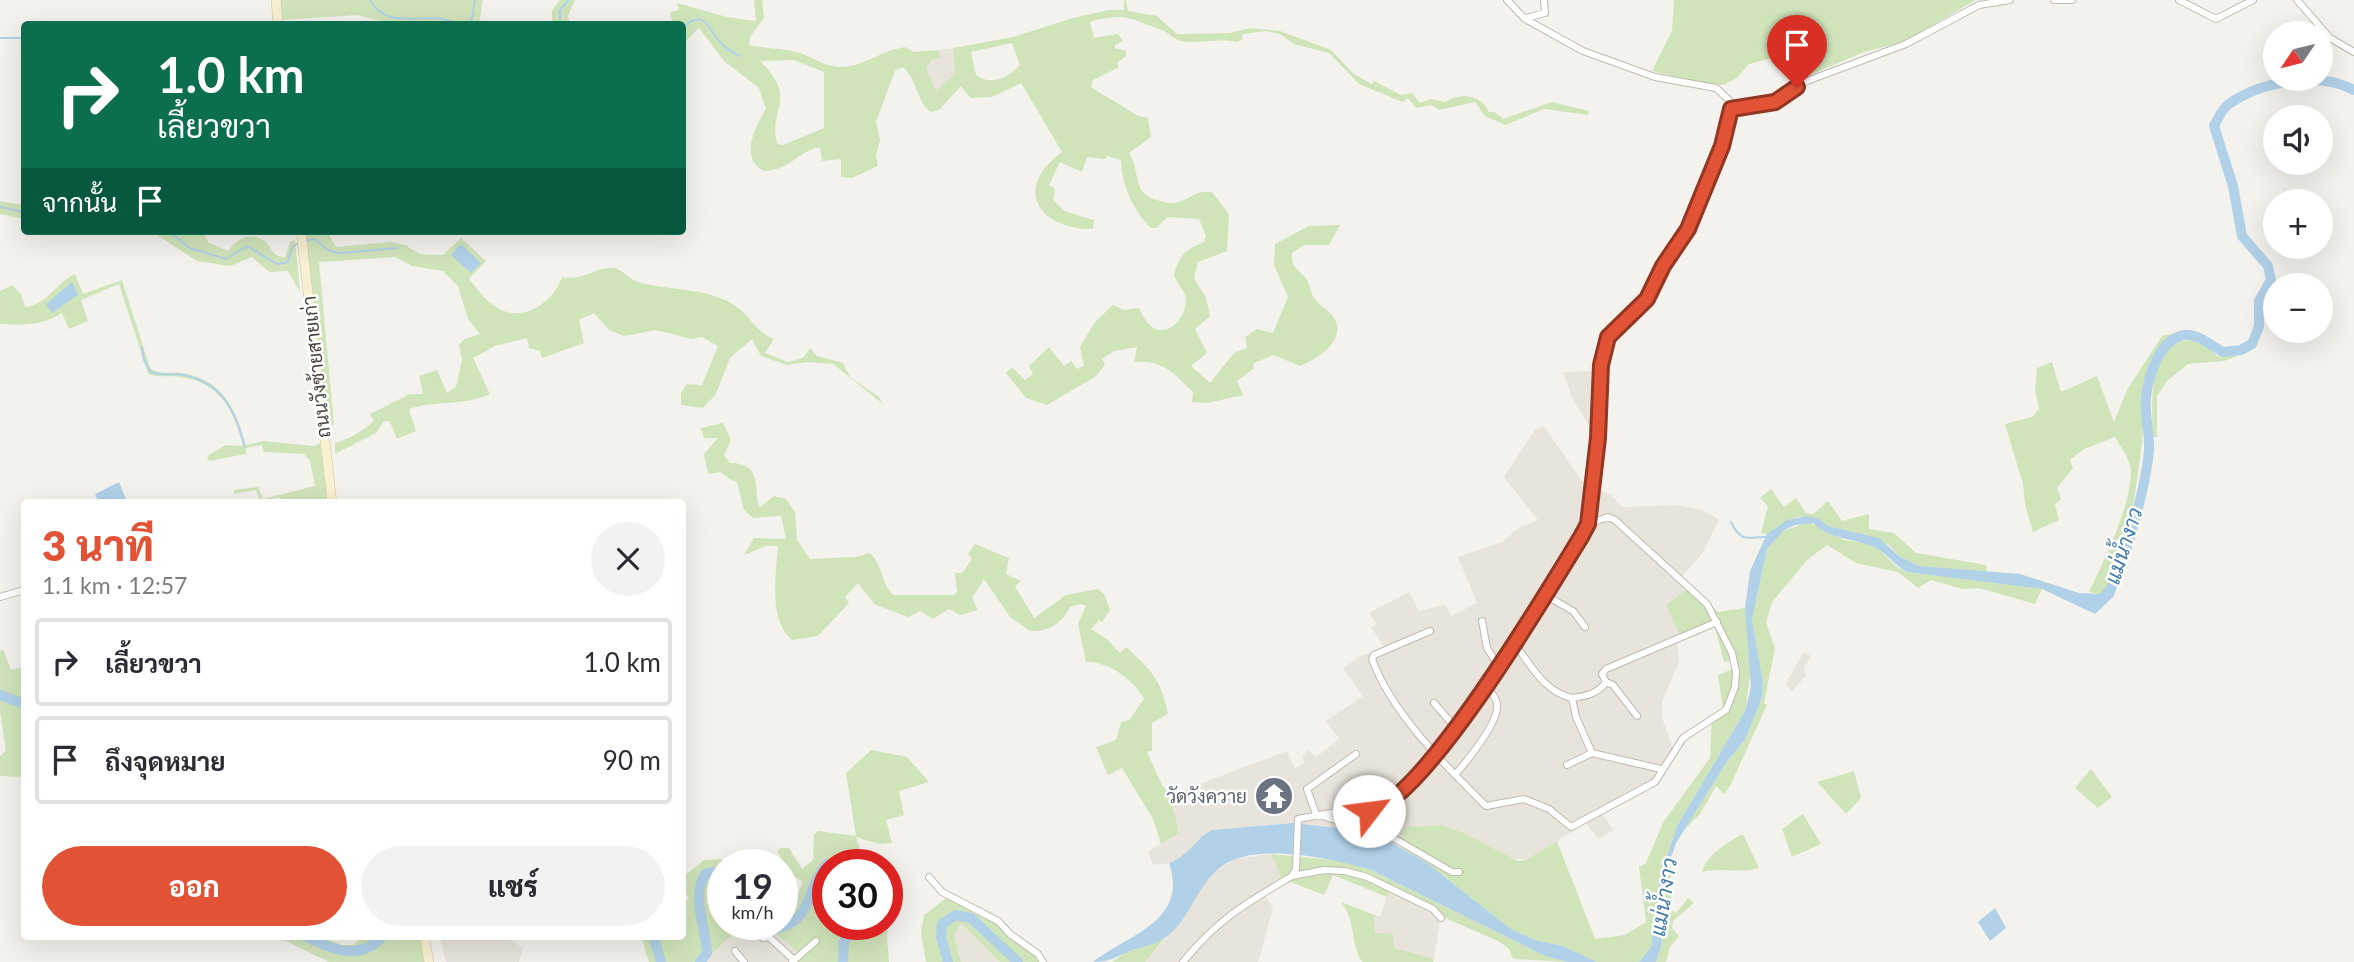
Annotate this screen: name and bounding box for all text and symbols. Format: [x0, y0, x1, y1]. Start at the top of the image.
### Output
pin [1767, 15, 1827, 87]
north arrow [2263, 21, 2333, 91]
map controls [2263, 21, 2333, 343]
icon: arrive [1778, 26, 1816, 64]
text: 1.0 km [157, 45, 305, 103]
icon: right [42, 49, 133, 140]
button: sound [2263, 105, 2333, 175]
text: เลี้ยวขวา [157, 106, 271, 145]
icon: arrive [131, 182, 169, 220]
text: จากนั้น [42, 186, 117, 218]
button: + [2263, 189, 2333, 259]
button: − [2263, 273, 2333, 343]
street label: ถนนวังซ้ายสายเก่า [297, 295, 334, 439]
water label: แม่น้ำงาว [2095, 503, 2147, 587]
text: 3 นาที [42, 520, 154, 570]
button: close [591, 522, 665, 596]
text: 1.1 km · 12:57 [42, 571, 187, 599]
icon: right [46, 643, 84, 681]
text: 1.0 km [583, 646, 661, 678]
text: เลี้ยวขวา [105, 647, 202, 679]
icon: arrive [46, 741, 84, 779]
text: 90 m [603, 744, 661, 776]
text: ถึงจุดหมาย [105, 745, 226, 777]
position arrow [1332, 774, 1406, 848]
temple icon: วัดวังควาย [1253, 775, 1295, 817]
place label: วัดวังควาย [1166, 784, 1247, 807]
button: ออก [42, 846, 347, 926]
button: แชร์ [361, 846, 665, 926]
speed limit sign: 30 [812, 849, 903, 940]
water label: แม่น้ำงาว [1640, 855, 1681, 938]
text: 19 [732, 864, 773, 906]
text: km/h [731, 901, 774, 923]

